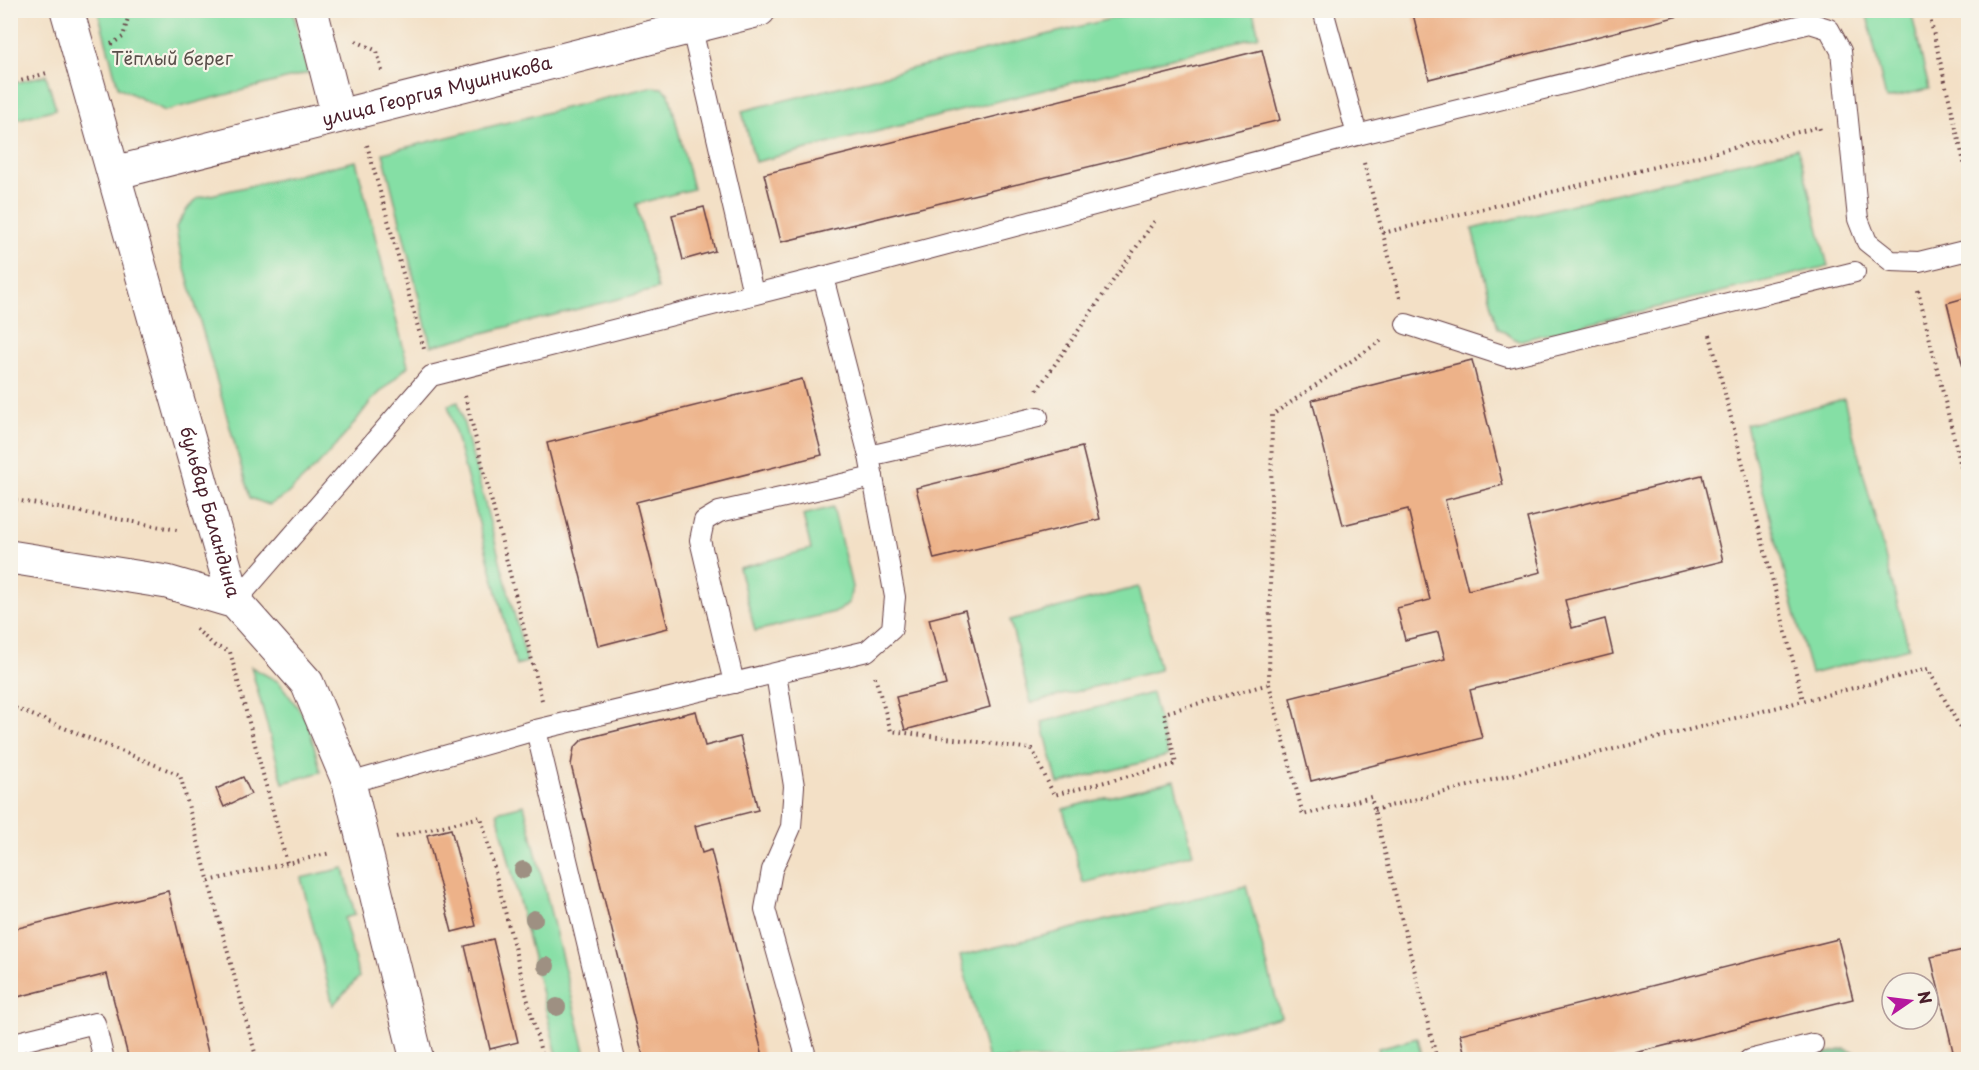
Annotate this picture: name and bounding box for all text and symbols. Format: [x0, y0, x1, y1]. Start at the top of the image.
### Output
park label: Тёплый берег [111, 44, 234, 71]
street label: улица Георгия Мушникова [319, 48, 555, 132]
street label: бульвар Баландина [174, 423, 248, 601]
north arrow [1880, 971, 1940, 1031]
text: N [1912, 988, 1939, 1006]

